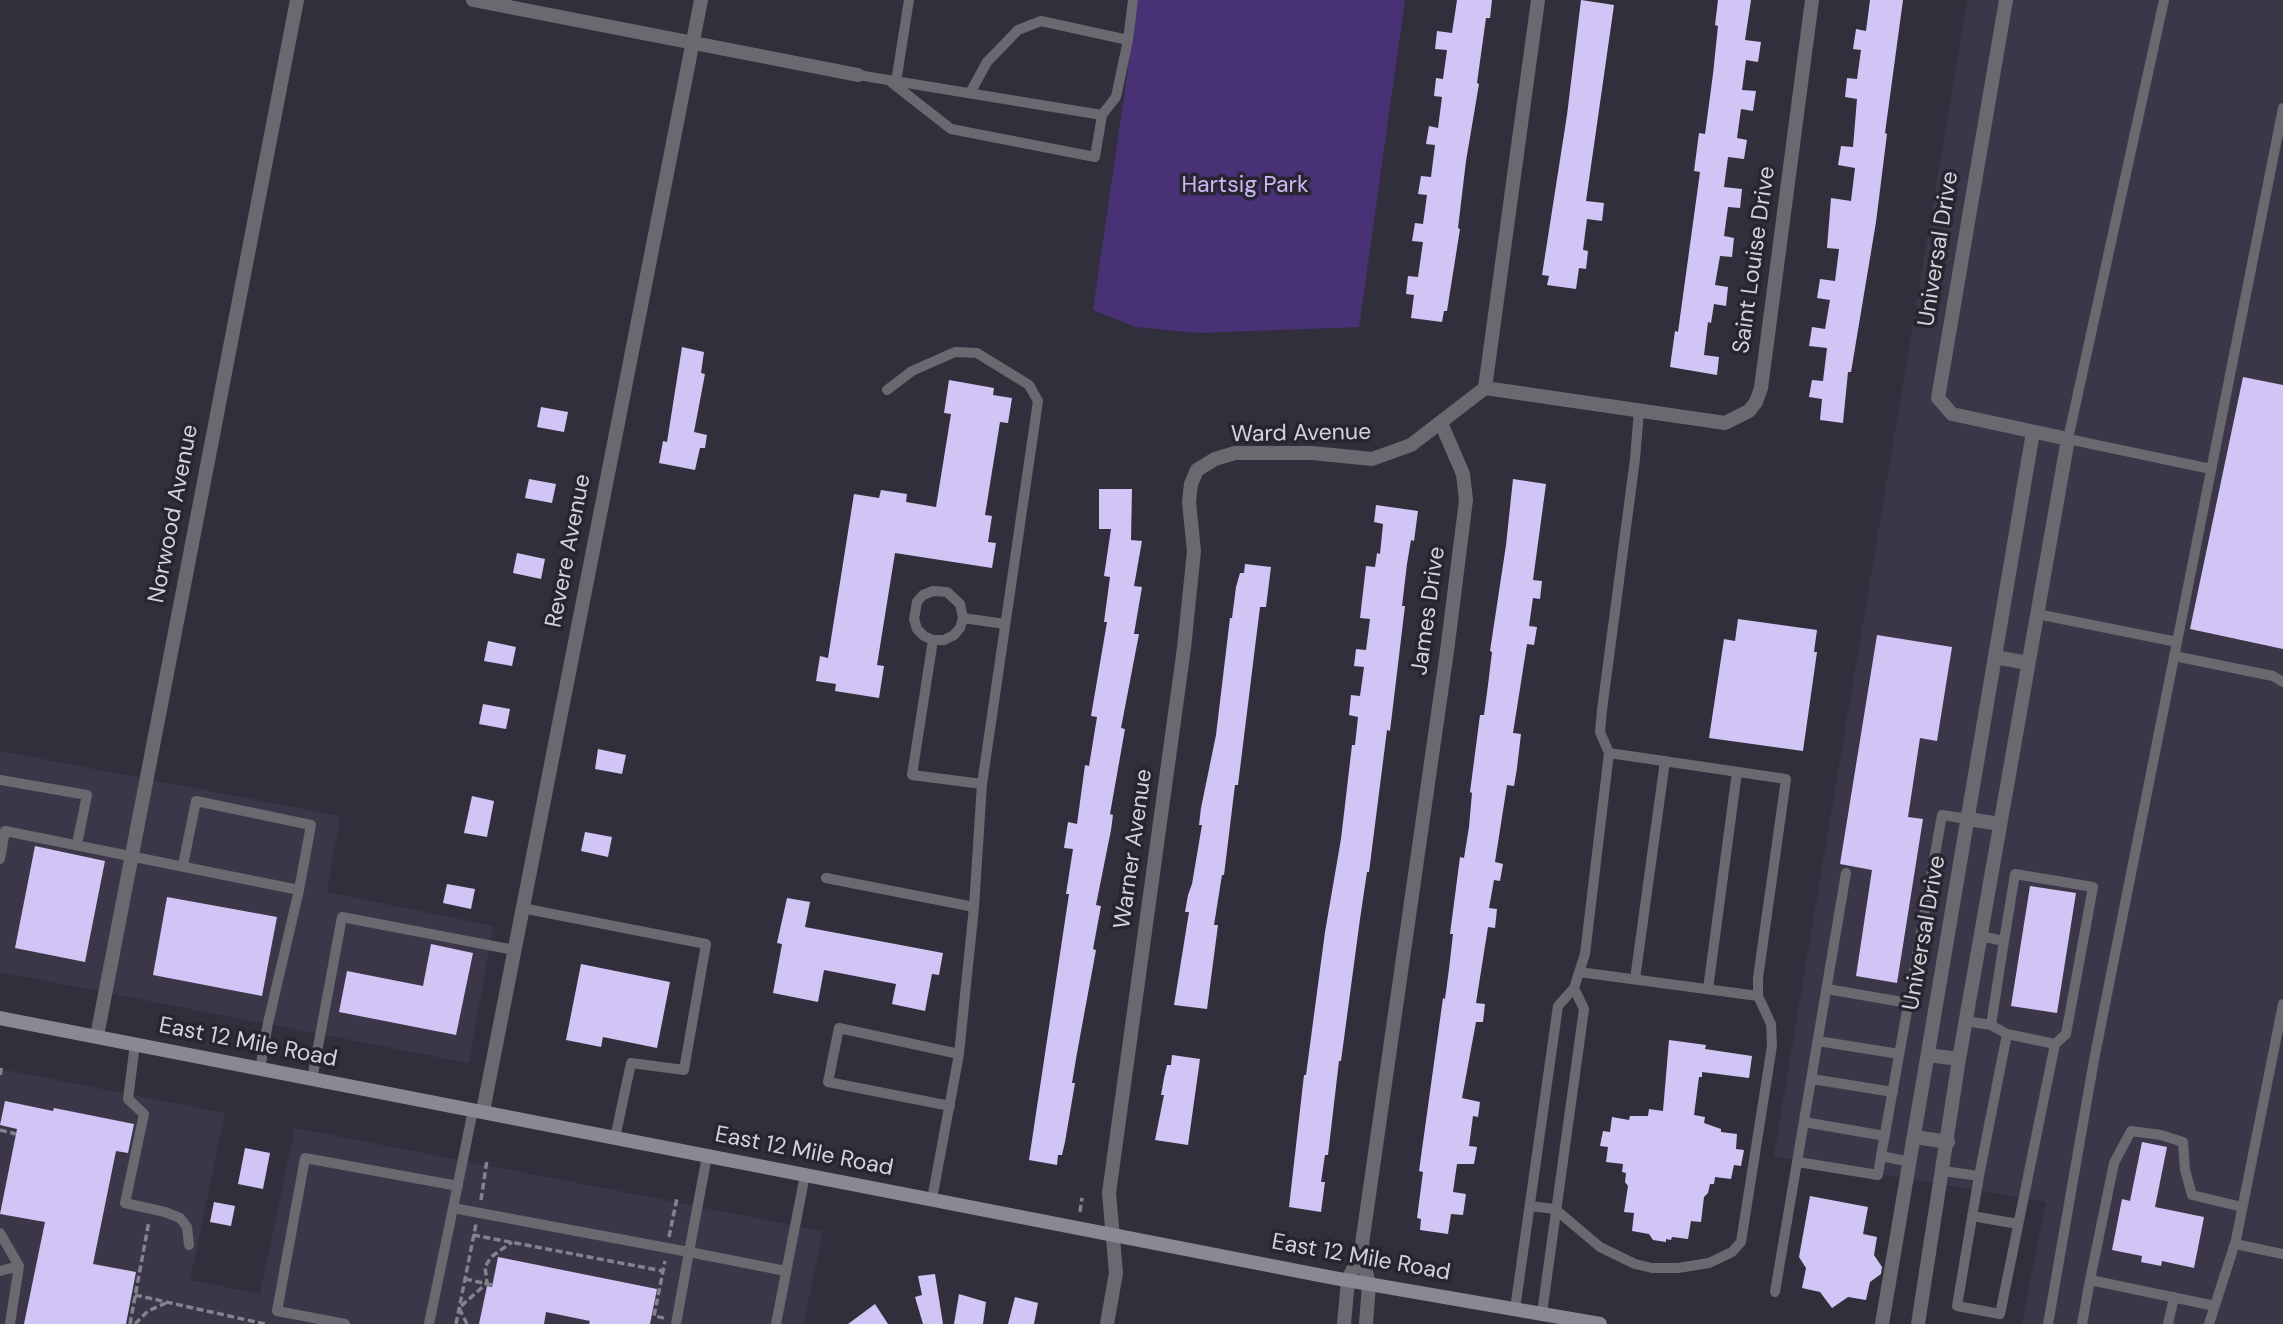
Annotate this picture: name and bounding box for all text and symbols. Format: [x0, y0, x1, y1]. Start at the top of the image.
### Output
street label: Saint Louise Drive [1728, 165, 1782, 355]
street label: Universal Drive [1913, 169, 1965, 329]
park label: Hartsig Park [1181, 172, 1309, 200]
street label: Ward Avenue [1231, 419, 1371, 449]
street label: Norwood Avenue [143, 422, 205, 606]
street label: Revere Avenue [541, 472, 597, 630]
street label: James Drive [1406, 545, 1452, 677]
street label: Warner Avenue [1109, 767, 1159, 931]
street label: Universal Drive [1898, 853, 1952, 1013]
street label: East 12 Mile Road [157, 1012, 339, 1074]
street label: East 12 Mile Road [713, 1121, 895, 1183]
street label: East 12 Mile Road [1270, 1229, 1452, 1287]

